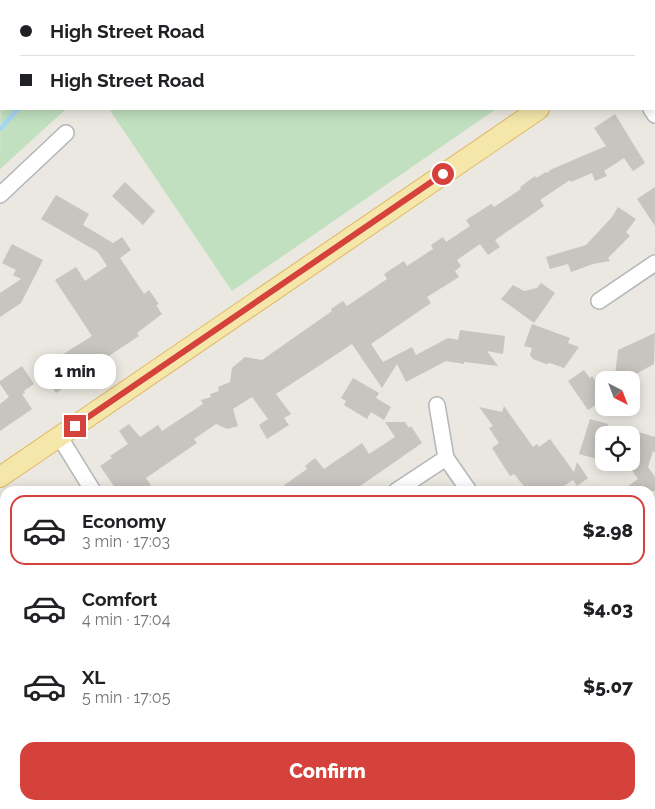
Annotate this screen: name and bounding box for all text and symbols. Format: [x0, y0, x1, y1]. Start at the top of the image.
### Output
text: High Street Road [50, 20, 205, 42]
text: High Street Road [50, 69, 205, 91]
route start [432, 163, 454, 185]
callout: 1 min [34, 354, 116, 388]
text: 1 min [54, 362, 96, 381]
north arrow [595, 371, 640, 416]
map controls [595, 371, 640, 471]
route end [64, 415, 86, 437]
button: locate [595, 426, 640, 471]
icon: car [22, 508, 67, 553]
text: Economy [82, 510, 166, 532]
text: $2.98 [583, 519, 633, 541]
text: 3 min · 17:03 [82, 532, 170, 551]
icon: car [22, 586, 67, 631]
text: Comfort [82, 588, 157, 610]
text: $4.03 [583, 597, 633, 619]
text: 4 min · 17:04 [82, 610, 170, 629]
icon: car [22, 664, 67, 709]
text: XL [82, 666, 105, 688]
text: $5.07 [583, 675, 633, 697]
text: 5 min · 17:05 [82, 688, 170, 707]
button: Confirm [20, 742, 635, 800]

